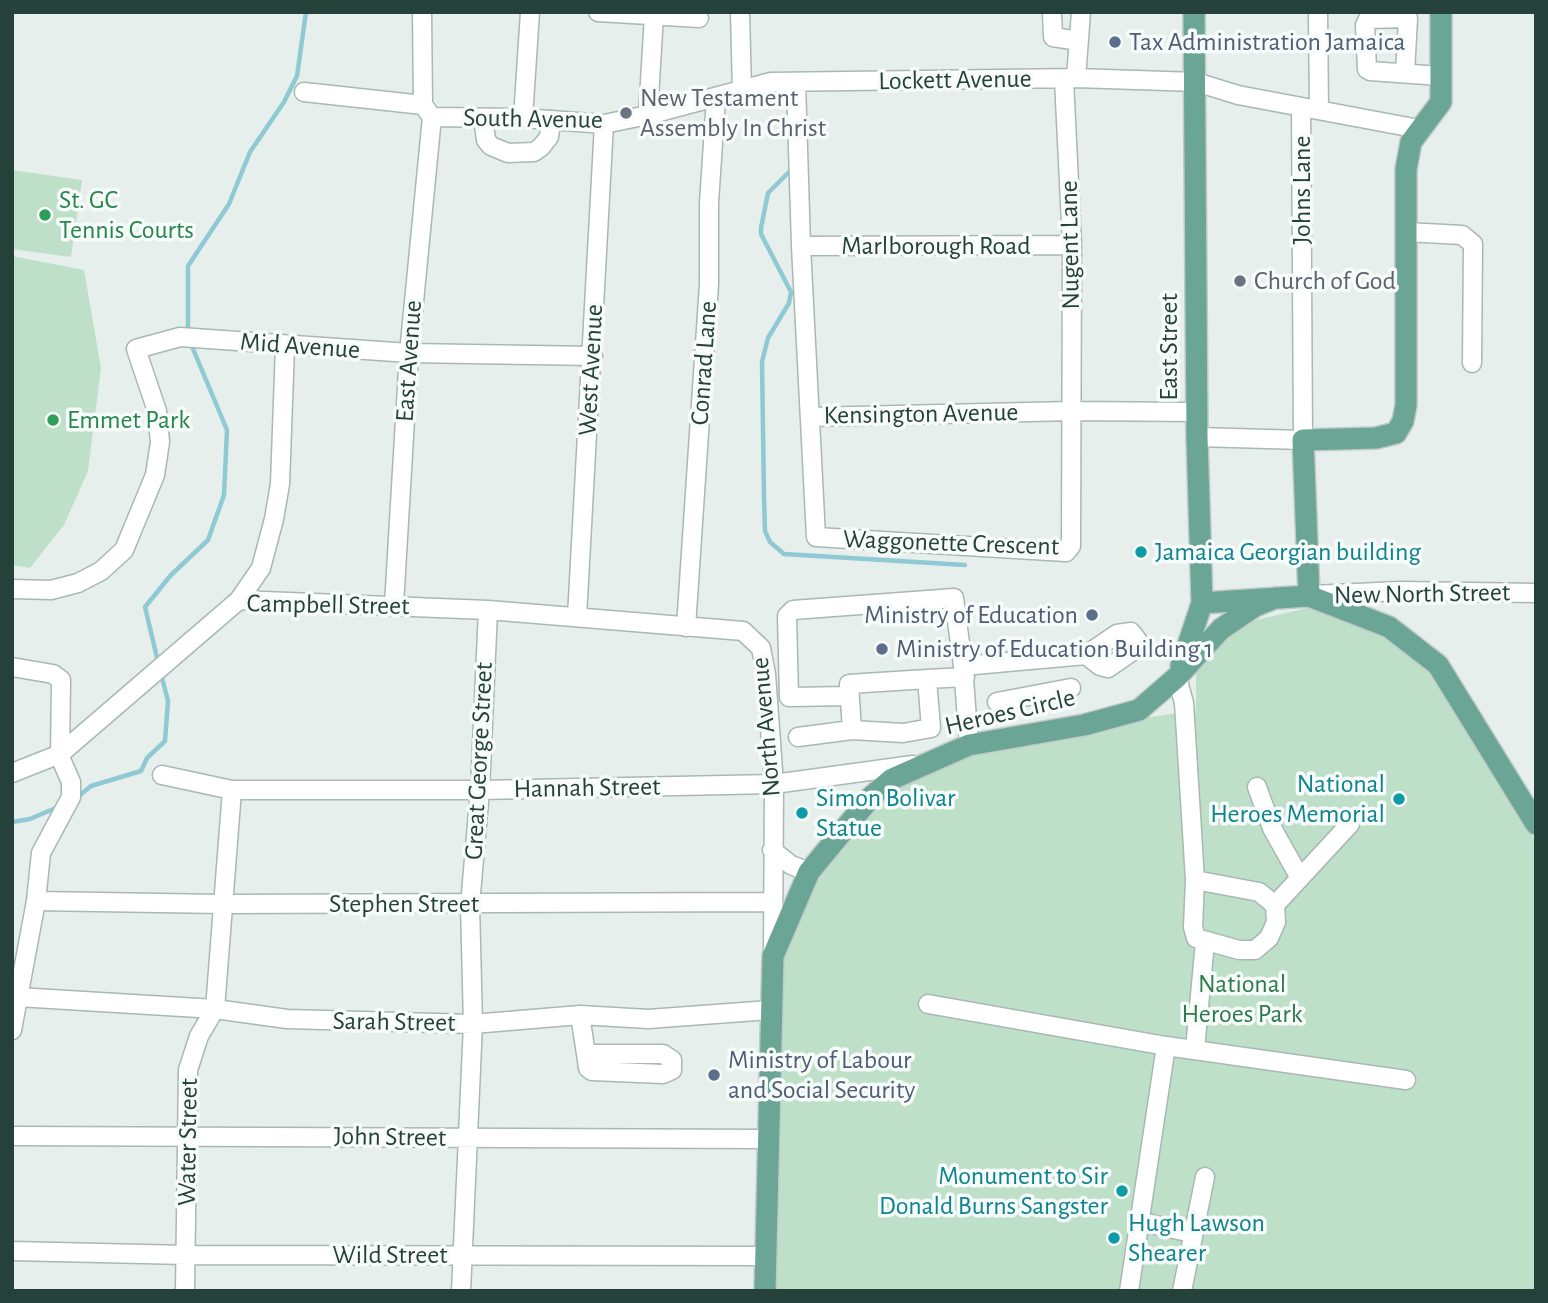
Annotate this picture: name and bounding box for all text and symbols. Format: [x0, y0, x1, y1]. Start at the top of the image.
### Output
place label: Tax Administration Jamaica [1129, 26, 1405, 58]
marker: Tax Administration Jamaica [1107, 34, 1123, 50]
street label: Lockett Avenue [878, 63, 1032, 97]
place label: New Testament Assembly In Christ [640, 82, 826, 144]
street label: South Avenue [463, 102, 603, 136]
marker: New Testament Assembly In Christ [618, 105, 634, 121]
street label: Johns Lane [1286, 136, 1318, 244]
street label: Nugent Lane [1053, 180, 1087, 310]
place label: St. GC Tennis Courts [59, 184, 194, 246]
marker: St. GC Tennis Courts [37, 207, 53, 223]
street label: Marlborough Road [841, 230, 1031, 262]
place label: Church of God [1254, 265, 1396, 297]
marker: Church of God [1232, 273, 1248, 289]
street label: East Street [1153, 293, 1185, 401]
street label: East Avenue [389, 299, 429, 423]
street label: Conrad Lane [684, 300, 724, 426]
street label: West Avenue [572, 303, 610, 437]
street label: Mid Avenue [239, 326, 361, 366]
street label: Kensington Avenue [823, 397, 1019, 431]
place label: Emmet Park [67, 404, 190, 436]
marker: Emmet Park [45, 412, 61, 428]
street label: Waggonette Crescent [842, 524, 1060, 562]
place label: Jamaica Georgian building [1155, 536, 1421, 568]
marker: Jamaica Georgian building [1133, 544, 1149, 560]
street label: New North Street [1333, 577, 1511, 611]
street label: Campbell Street [246, 588, 410, 622]
place label: Ministry of Education [864, 599, 1078, 631]
marker: Ministry of Education [1084, 607, 1100, 623]
place label: Ministry of Education Building 1 [896, 633, 1213, 665]
marker: Ministry of Education Building 1 [874, 641, 890, 657]
street label: North Avenue [744, 656, 788, 798]
street label: Great George Street [458, 661, 500, 861]
street label: Heroes Circle [942, 682, 1078, 742]
place label: National Heroes Memorial [1210, 768, 1385, 830]
street label: Hannah Street [513, 771, 661, 805]
place label: Simon Bolivar Statue [816, 782, 955, 844]
marker: National Heroes Memorial [1391, 791, 1407, 807]
marker: Simon Bolivar Statue [794, 805, 810, 821]
street label: Stephen Street [329, 888, 479, 920]
park label: National Heroes Park [1181, 968, 1303, 1030]
street label: Sarah Street [332, 1005, 456, 1039]
place label: Ministry of Labour and Social Security [728, 1044, 915, 1106]
marker: Ministry of Labour and Social Security [706, 1067, 722, 1083]
street label: Water Street [171, 1078, 205, 1206]
street label: John Street [333, 1120, 447, 1154]
place label: Monument to Sir Donald Burns Sangster [879, 1160, 1108, 1222]
marker: Monument to Sir Donald Burns Sangster [1114, 1183, 1130, 1199]
place label: Hugh Lawson Shearer [1128, 1207, 1265, 1268]
marker: Hugh Lawson Shearer [1106, 1230, 1122, 1246]
street label: Wild Street [333, 1239, 447, 1271]

